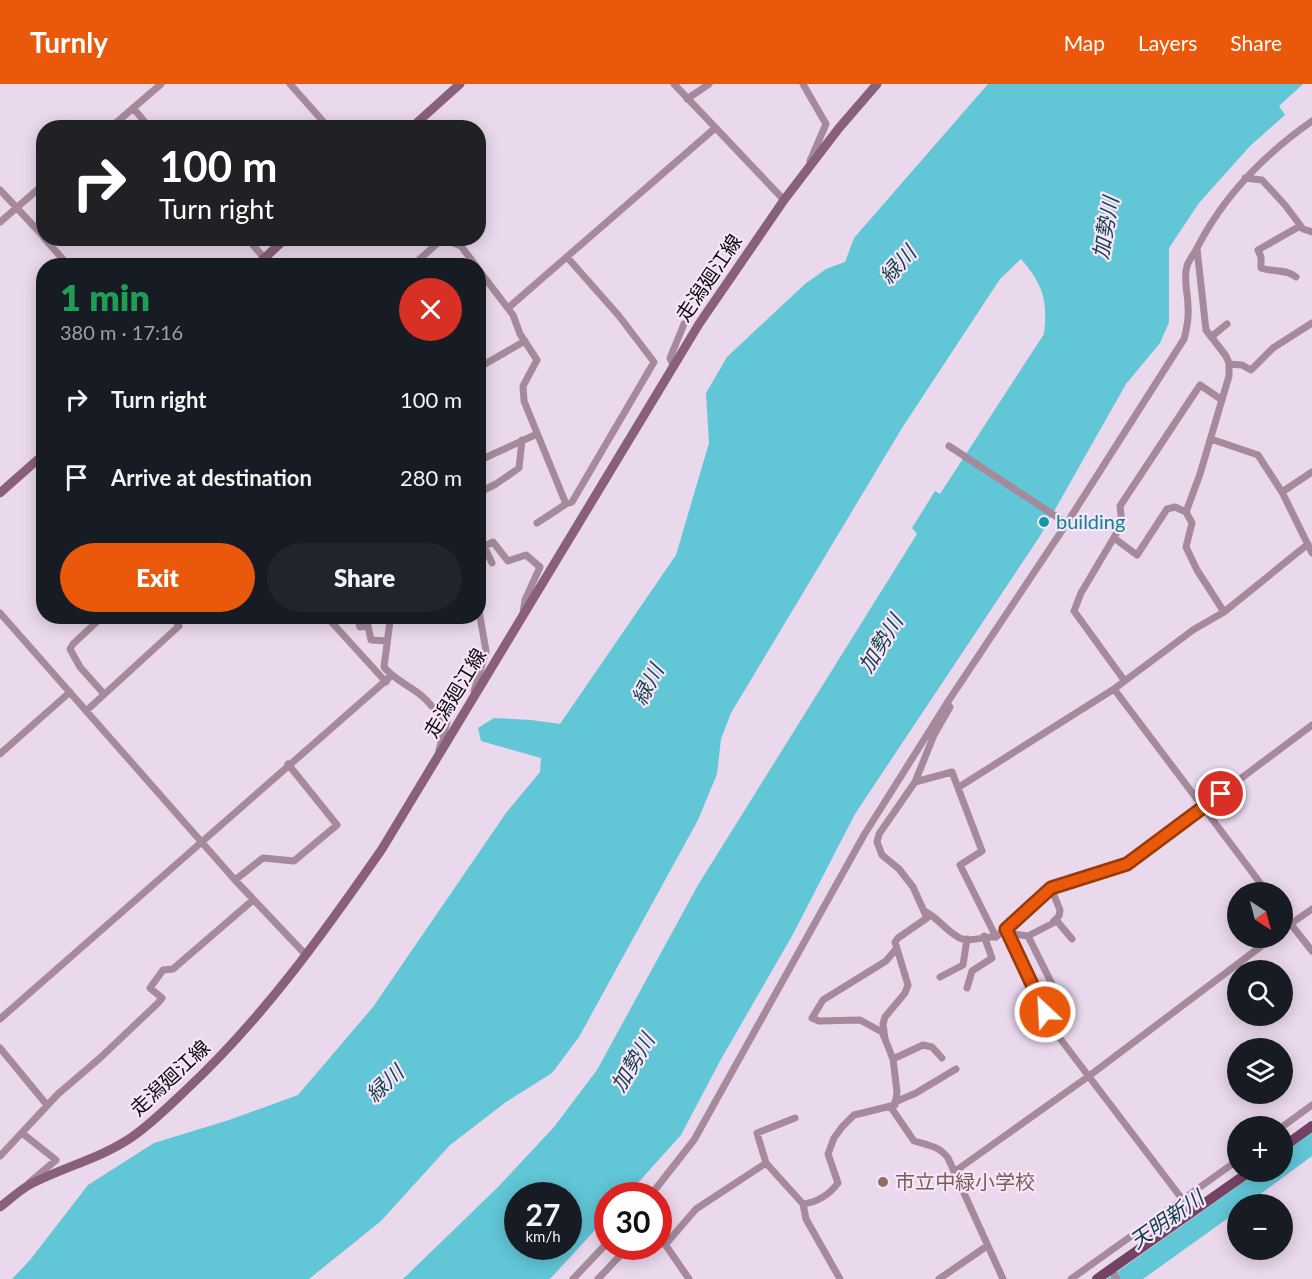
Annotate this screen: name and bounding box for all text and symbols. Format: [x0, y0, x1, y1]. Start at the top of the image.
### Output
text: Turnly [30, 25, 108, 59]
text: Map [1064, 30, 1105, 55]
text: Layers [1138, 30, 1197, 55]
text: Share [1230, 30, 1282, 55]
text: 100 m [159, 141, 277, 191]
icon: right [60, 144, 138, 222]
text: Turn right [159, 192, 274, 225]
water label: 加勢川 [1087, 193, 1123, 261]
street label: 走潟廻江線 [670, 229, 746, 326]
water label: 緑川 [874, 239, 922, 288]
text: 1 min [60, 275, 150, 319]
button: close [399, 278, 462, 341]
text: 380 m · 17:16 [60, 320, 183, 344]
icon: right [60, 383, 93, 416]
text: Turn right [111, 386, 206, 413]
text: 100 m [400, 386, 462, 413]
icon: arrive [60, 461, 93, 494]
text: Arrive at destination [111, 464, 312, 491]
text: 280 m [400, 464, 462, 491]
place label: building [1056, 509, 1125, 533]
marker: building [1037, 515, 1051, 529]
button: Exit [60, 543, 255, 612]
button: Share [267, 543, 462, 612]
water label: 加勢川 [852, 608, 908, 677]
street label: 走潟廻江線 [418, 643, 490, 742]
water label: 緑川 [626, 658, 669, 709]
pin [1195, 768, 1246, 819]
icon: arrive [1204, 777, 1237, 810]
north arrow [1227, 882, 1293, 948]
map controls [1227, 882, 1293, 1260]
button: search [1227, 960, 1293, 1026]
position arrow [1013, 980, 1077, 1044]
water label: 加勢川 [605, 1027, 660, 1096]
street label: 走潟廻江線 [125, 1034, 214, 1120]
button: layers [1227, 1038, 1293, 1104]
water label: 緑川 [360, 1058, 409, 1106]
button: + [1227, 1116, 1293, 1182]
place label: 市立中緑小学校 [895, 1169, 1035, 1193]
marker: 市立中緑小学校 [876, 1175, 890, 1189]
speed limit sign: 30 [594, 1182, 672, 1260]
water label: 天明新川 [1125, 1183, 1209, 1253]
button: − [1227, 1194, 1293, 1260]
text: 27 [526, 1196, 560, 1232]
text: km/h [525, 1227, 561, 1245]

